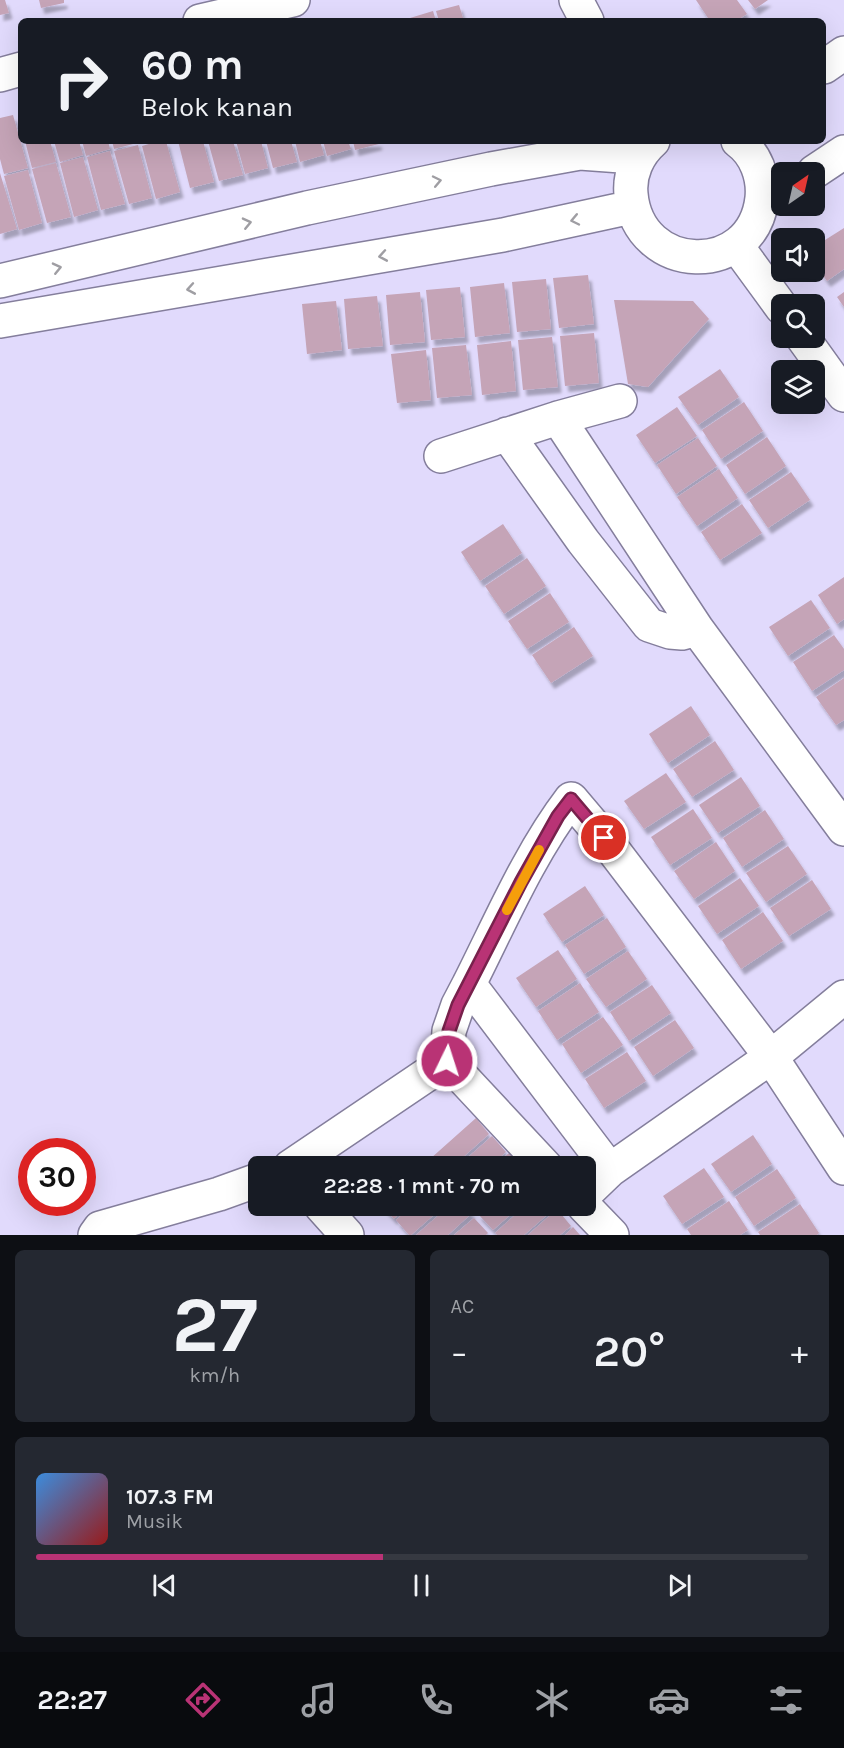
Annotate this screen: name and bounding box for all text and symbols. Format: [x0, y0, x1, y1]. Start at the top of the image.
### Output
text: 60 m [141, 40, 244, 90]
icon: right [42, 42, 120, 120]
text: Belok kanan [141, 91, 293, 123]
north arrow [771, 162, 825, 216]
map controls [771, 162, 825, 414]
one-way arrow [432, 175, 442, 188]
one-way arrow [570, 212, 580, 225]
one-way arrow [241, 217, 251, 230]
button: sound [771, 228, 825, 282]
one-way arrow [379, 249, 389, 262]
one-way arrow [52, 262, 62, 275]
one-way arrow [187, 282, 197, 295]
button: search [771, 294, 825, 348]
button: layers [771, 360, 825, 414]
pin [578, 812, 629, 863]
icon: arrive [587, 821, 620, 854]
position arrow [415, 1029, 479, 1093]
speed limit sign: 30 [18, 1138, 96, 1216]
text: 22:28 · 1 mnt · 70 m [324, 1173, 520, 1199]
text: 27 [172, 1279, 258, 1371]
text: AC [451, 1295, 474, 1318]
text: 20° [593, 1325, 665, 1377]
text: − [451, 1333, 468, 1371]
text: + [791, 1333, 808, 1371]
text: km/h [189, 1364, 240, 1387]
text: 107.3 FM [126, 1484, 214, 1510]
text: Musik [126, 1510, 183, 1533]
icon: previous [148, 1569, 181, 1602]
icon: pause [405, 1569, 438, 1602]
icon: next [663, 1569, 696, 1602]
icon: directions [182, 1679, 224, 1721]
icon: music [298, 1679, 340, 1721]
icon: phone [415, 1679, 457, 1721]
icon: climate [531, 1679, 573, 1721]
icon: car [648, 1679, 690, 1721]
icon: filters [765, 1679, 807, 1721]
text: 22:27 [37, 1684, 107, 1716]

